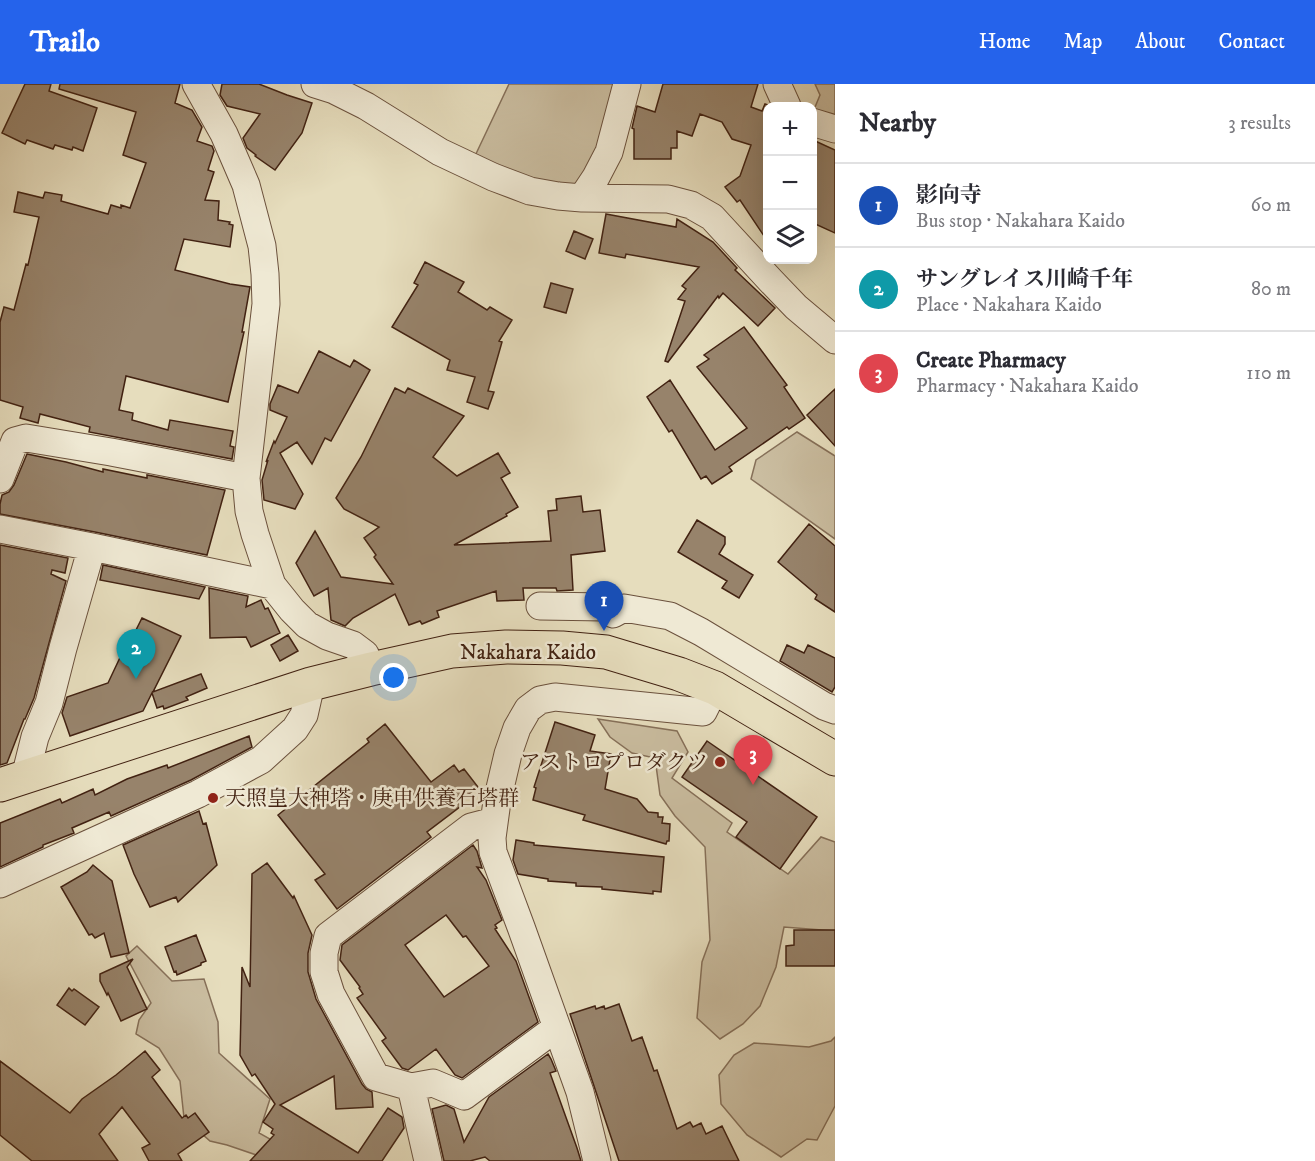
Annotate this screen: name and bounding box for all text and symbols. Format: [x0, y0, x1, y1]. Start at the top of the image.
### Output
text: Trailo [30, 25, 100, 60]
text: Home [979, 29, 1031, 55]
text: Map [1064, 29, 1102, 55]
text: About [1135, 29, 1186, 55]
text: Contact [1219, 29, 1285, 55]
map controls [763, 102, 817, 264]
button: + [763, 102, 817, 156]
text: Nearby [859, 107, 936, 140]
text: 3 results [1228, 111, 1291, 136]
button: − [763, 156, 817, 210]
text: 影向寺 [916, 182, 982, 209]
text: 1 [875, 193, 882, 218]
text: 60 m [1251, 193, 1291, 218]
text: Bus stop · Nakahara Kaido [916, 209, 1125, 234]
button: layers [763, 210, 817, 264]
text: サングレイス川崎千年 [916, 266, 1133, 293]
text: 2 [874, 277, 883, 302]
text: 80 m [1251, 277, 1291, 302]
text: Place · Nakahara Kaido [916, 293, 1102, 318]
text: Create Pharmacy [916, 347, 1066, 374]
text: 3 [875, 361, 882, 386]
text: 110 m [1246, 361, 1291, 386]
text: Pharmacy · Nakahara Kaido [916, 374, 1139, 399]
pin: 1 [584, 582, 624, 631]
pin: 2 [116, 630, 156, 679]
street label: Nakahara Kaido [460, 640, 596, 666]
your location [379, 663, 408, 692]
pin: 3 [734, 736, 772, 785]
place label: アストロプロダクツ [520, 750, 708, 776]
marker: アストロプロダクツ [713, 755, 727, 769]
place label: 天照皇大神塔・庚申供養石塔群 [225, 786, 519, 812]
marker: 天照皇大神塔・庚申供養石塔群 [206, 791, 220, 805]

